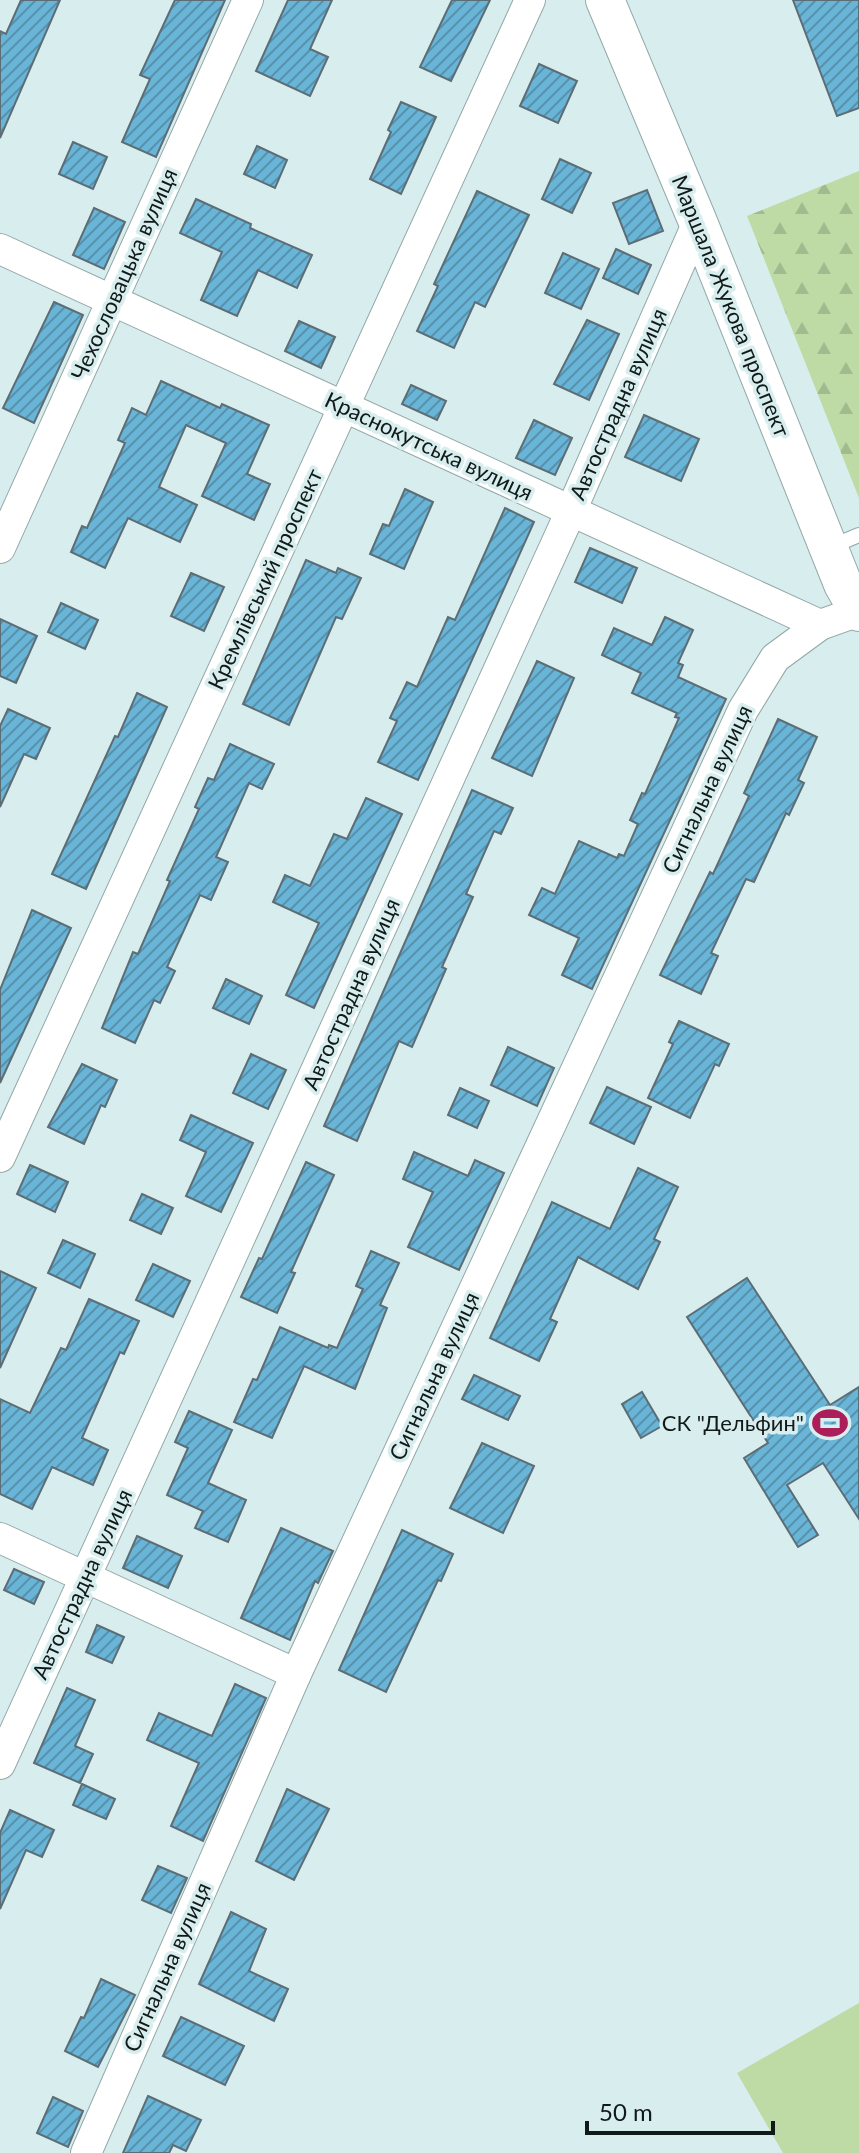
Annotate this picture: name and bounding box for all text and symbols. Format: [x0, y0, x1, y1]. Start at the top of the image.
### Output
street label: Чехословацька вулиця [65, 164, 182, 384]
street label: Маршала Жукова проспект [666, 171, 796, 441]
street label: Автострадна вулиця [563, 304, 672, 504]
street label: Краснокутська вулиця [321, 386, 537, 506]
street label: Кремлівський проспект [201, 464, 328, 694]
street label: Сигнальна вулиця [656, 700, 757, 877]
street label: Автострадна вулиця [296, 894, 405, 1094]
street label: Сигнальна вулиця [383, 1287, 484, 1464]
sports icon: СК "Дельфин" [811, 1404, 849, 1442]
place label: СК "Дельфин" [662, 1409, 804, 1436]
street label: Автострадна вулиця [26, 1484, 137, 1683]
street label: Сигнальна вулиця [117, 1878, 216, 2056]
scale bar [587, 2085, 773, 2135]
text: 50 m [599, 2097, 653, 2126]

